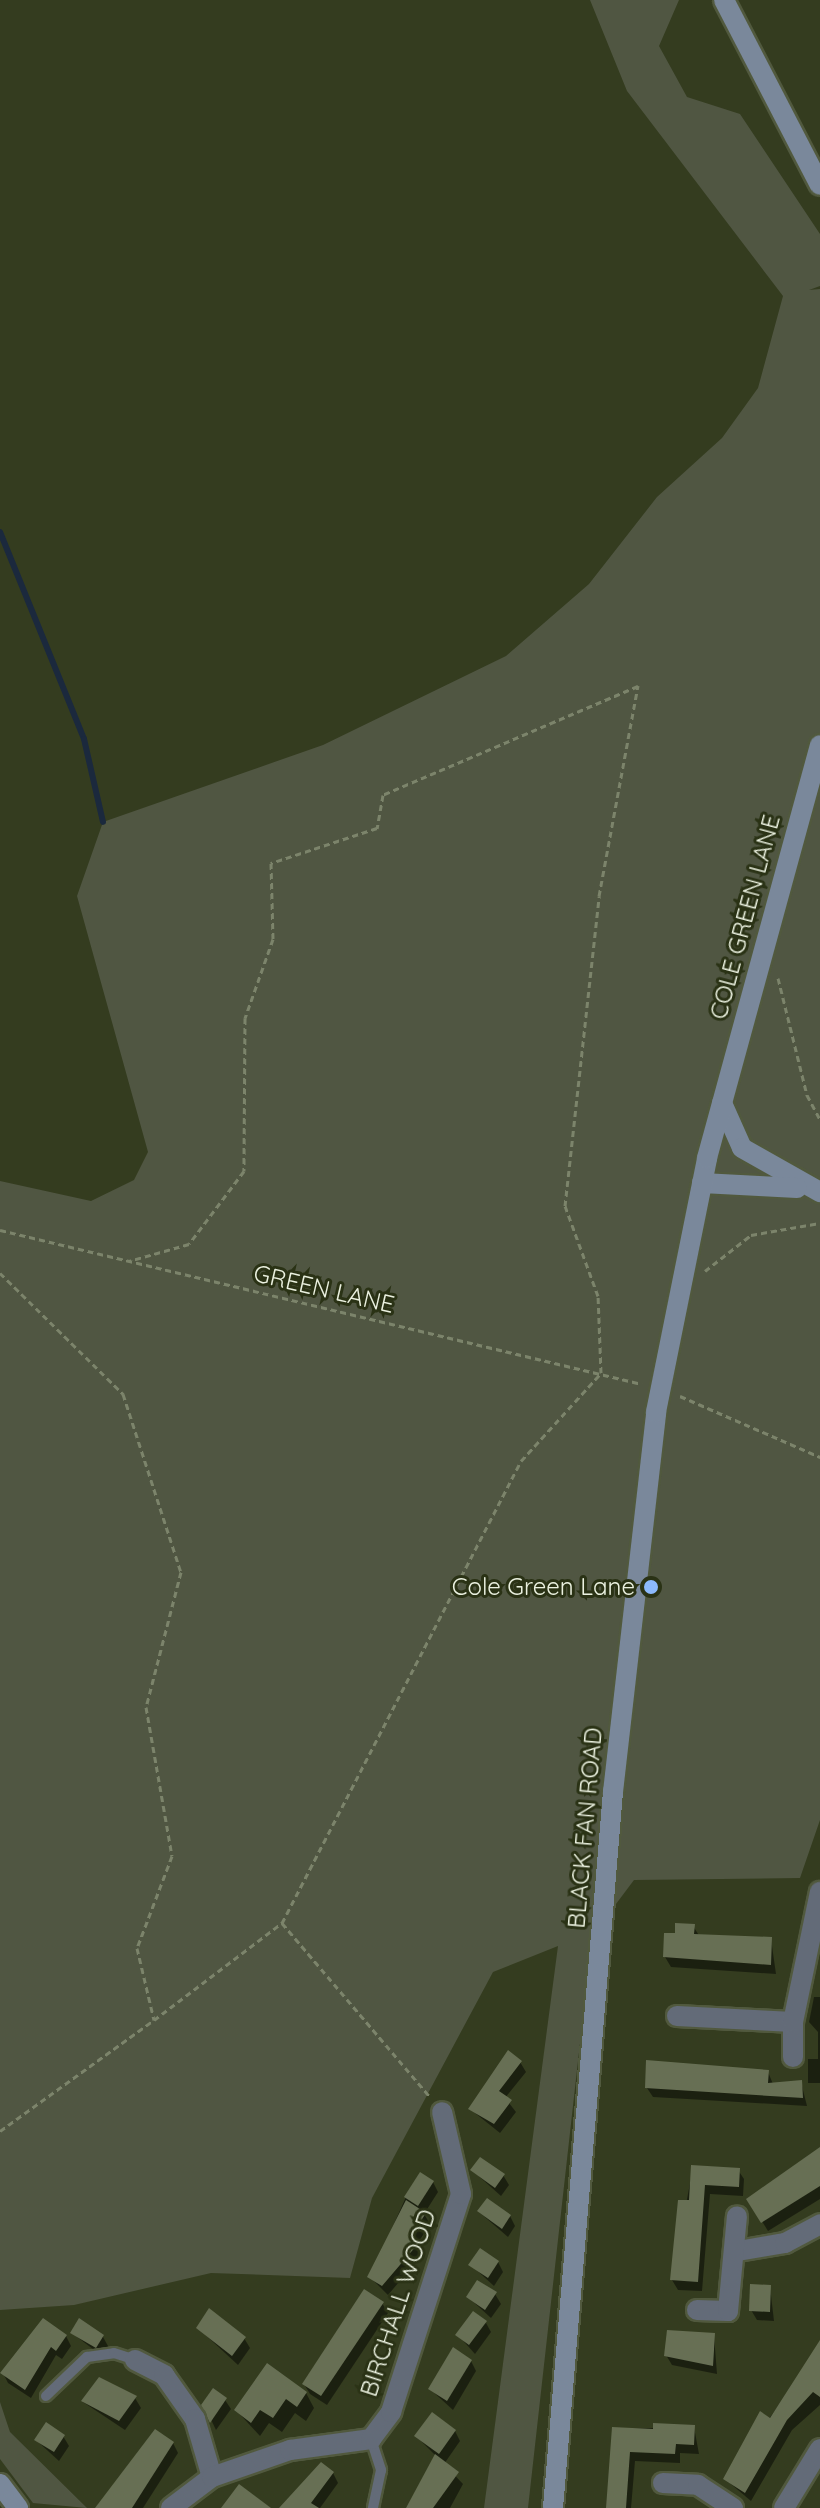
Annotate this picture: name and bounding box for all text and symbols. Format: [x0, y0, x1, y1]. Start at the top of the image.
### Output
street label: COLE GREEN LANE [704, 812, 786, 1022]
street label: GREEN LANE [251, 1259, 397, 1319]
place label: Cole Green Lane [452, 1573, 635, 1601]
marker: Cole Green Lane [642, 1578, 660, 1596]
street label: BLACK FAN ROAD [562, 1726, 608, 1930]
street label: BIRCHALL WOOD [354, 2206, 442, 2400]

